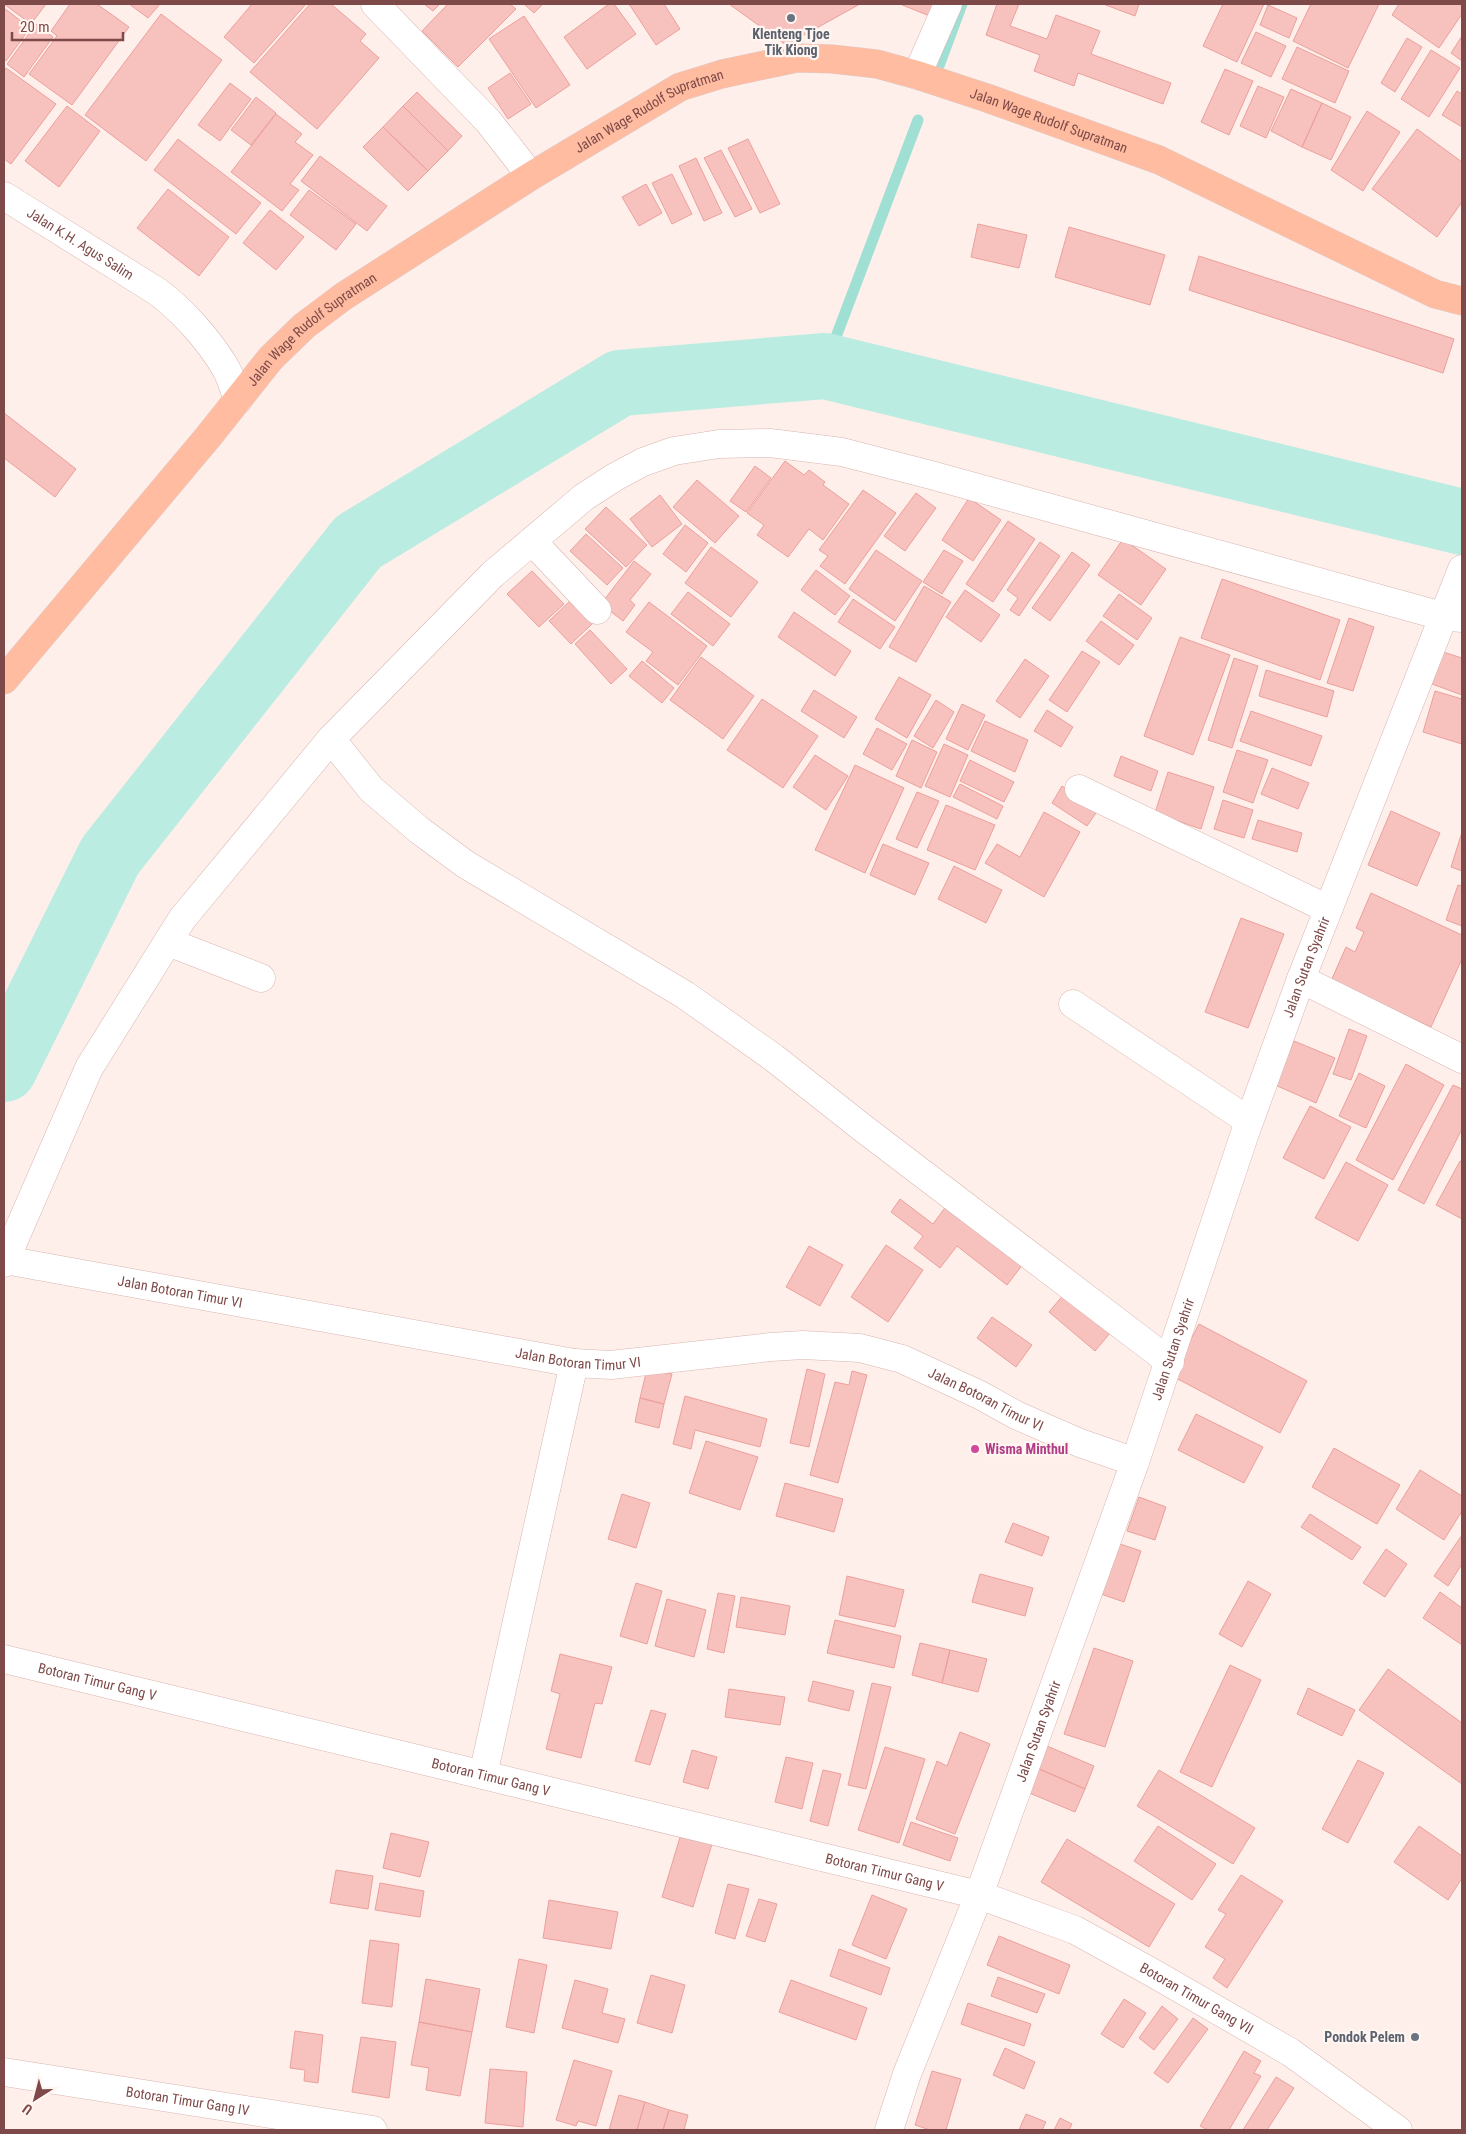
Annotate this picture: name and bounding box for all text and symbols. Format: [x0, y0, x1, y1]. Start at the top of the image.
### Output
scale bar [12, 10, 124, 42]
marker: Klenteng Tjoe Tik Kiong [785, 12, 797, 24]
text: 20 m [20, 18, 50, 36]
place label: Klenteng Tjoe Tik Kiong [752, 26, 830, 58]
street label: Jalan Wage Rudolf Supratman [572, 66, 725, 156]
street label: Jalan Wage Rudolf Supratman [968, 85, 1130, 156]
street label: Jalan K.H. Agus Salim [24, 204, 137, 283]
street label: Jalan Wage Rudolf Supratman [244, 269, 379, 389]
street label: Jalan Sutan Syahrir [1280, 914, 1333, 1019]
street label: Jalan Botoran Timur VI [117, 1273, 244, 1311]
street label: Jalan Sutan Syahrir [1148, 1296, 1197, 1402]
street label: Jalan Botoran Timur VI [514, 1345, 642, 1373]
street label: Jalan Botoran Timur VI [926, 1364, 1046, 1434]
place label: Wisma Minthul [985, 1441, 1068, 1457]
marker: Wisma Minthul [969, 1443, 981, 1455]
street label: Botoran Timur Gang V [36, 1660, 158, 1704]
street label: Jalan Sutan Syahrir [1012, 1678, 1064, 1784]
street label: Botoran Timur Gang V [430, 1755, 552, 1799]
street label: Botoran Timur Gang V [824, 1850, 946, 1894]
street label: Botoran Timur Gang VII [1137, 1959, 1256, 2037]
place label: Pondok Pelem [1324, 2029, 1405, 2045]
marker: Pondok Pelem [1409, 2031, 1421, 2043]
north arrow [10, 2074, 60, 2124]
street label: Botoran Timur Gang IV [125, 2083, 251, 2118]
text: U [19, 2101, 35, 2118]

